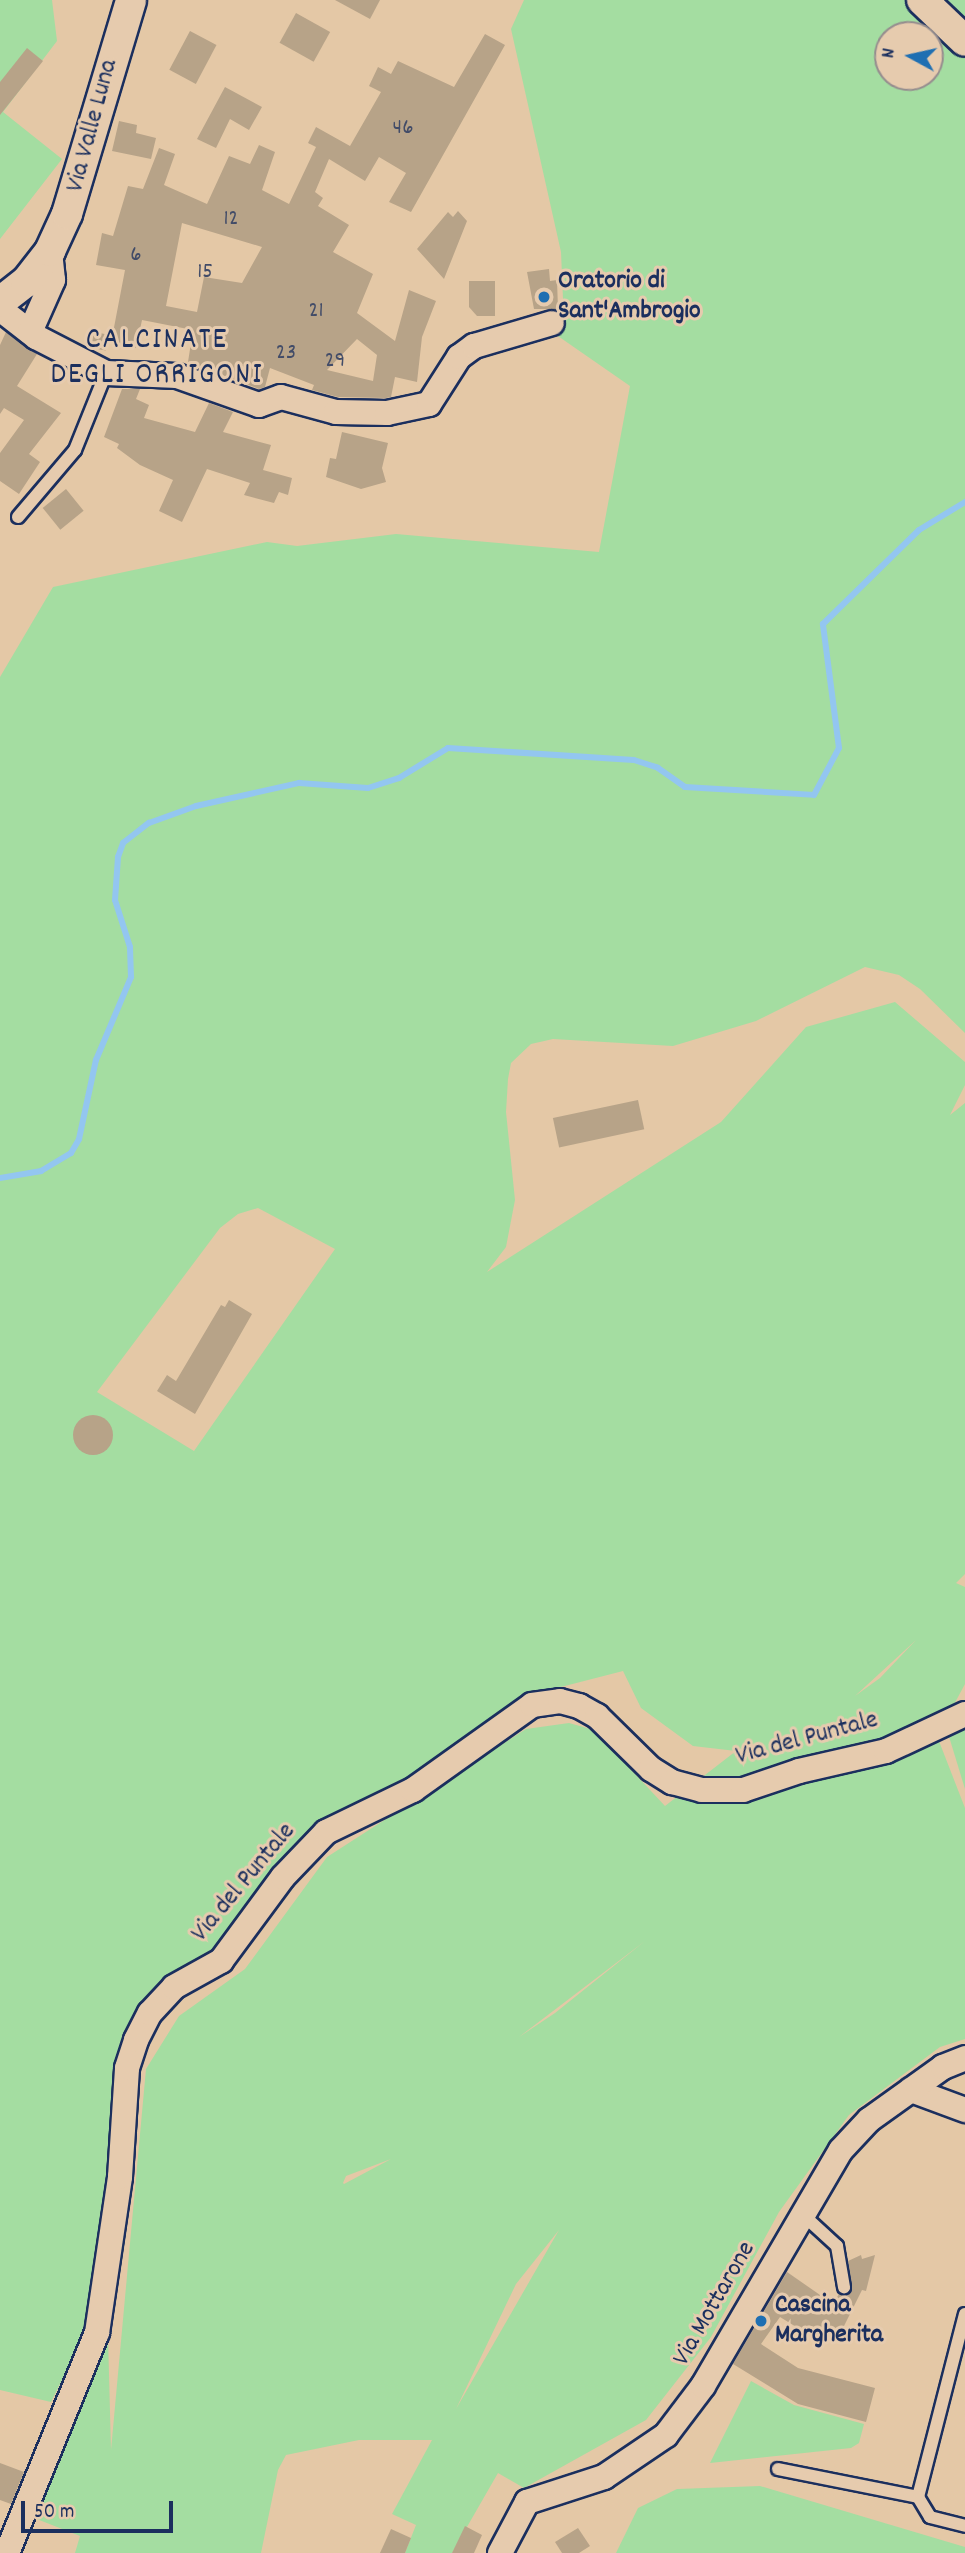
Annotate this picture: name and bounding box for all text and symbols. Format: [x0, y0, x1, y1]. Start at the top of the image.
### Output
north arrow [874, 21, 944, 91]
text: N [876, 47, 904, 60]
street label: Via Valle Luna [60, 56, 126, 196]
house number: 46 [393, 115, 413, 143]
house number: 12 [223, 206, 239, 234]
house number: 6 [130, 242, 142, 270]
house number: 15 [197, 259, 213, 287]
place label: Oratorio di Sant'Ambrogio [558, 266, 701, 328]
marker: Oratorio di Sant'Ambrogio [536, 289, 552, 305]
house number: 21 [308, 298, 324, 326]
district label: CALCINATE DEGLI ORRIGONI [52, 324, 262, 394]
house number: 23 [276, 340, 296, 368]
house number: 29 [325, 348, 345, 376]
street label: Via del Puntale [733, 1705, 881, 1773]
street label: Via del Puntale [185, 1817, 303, 1949]
street label: Via Mottarone [667, 2236, 763, 2372]
place label: Cascina Margherita [775, 2290, 883, 2352]
marker: Cascina Margherita [753, 2313, 769, 2329]
scale bar [24, 2486, 177, 2530]
text: 50 m [34, 2498, 74, 2528]

